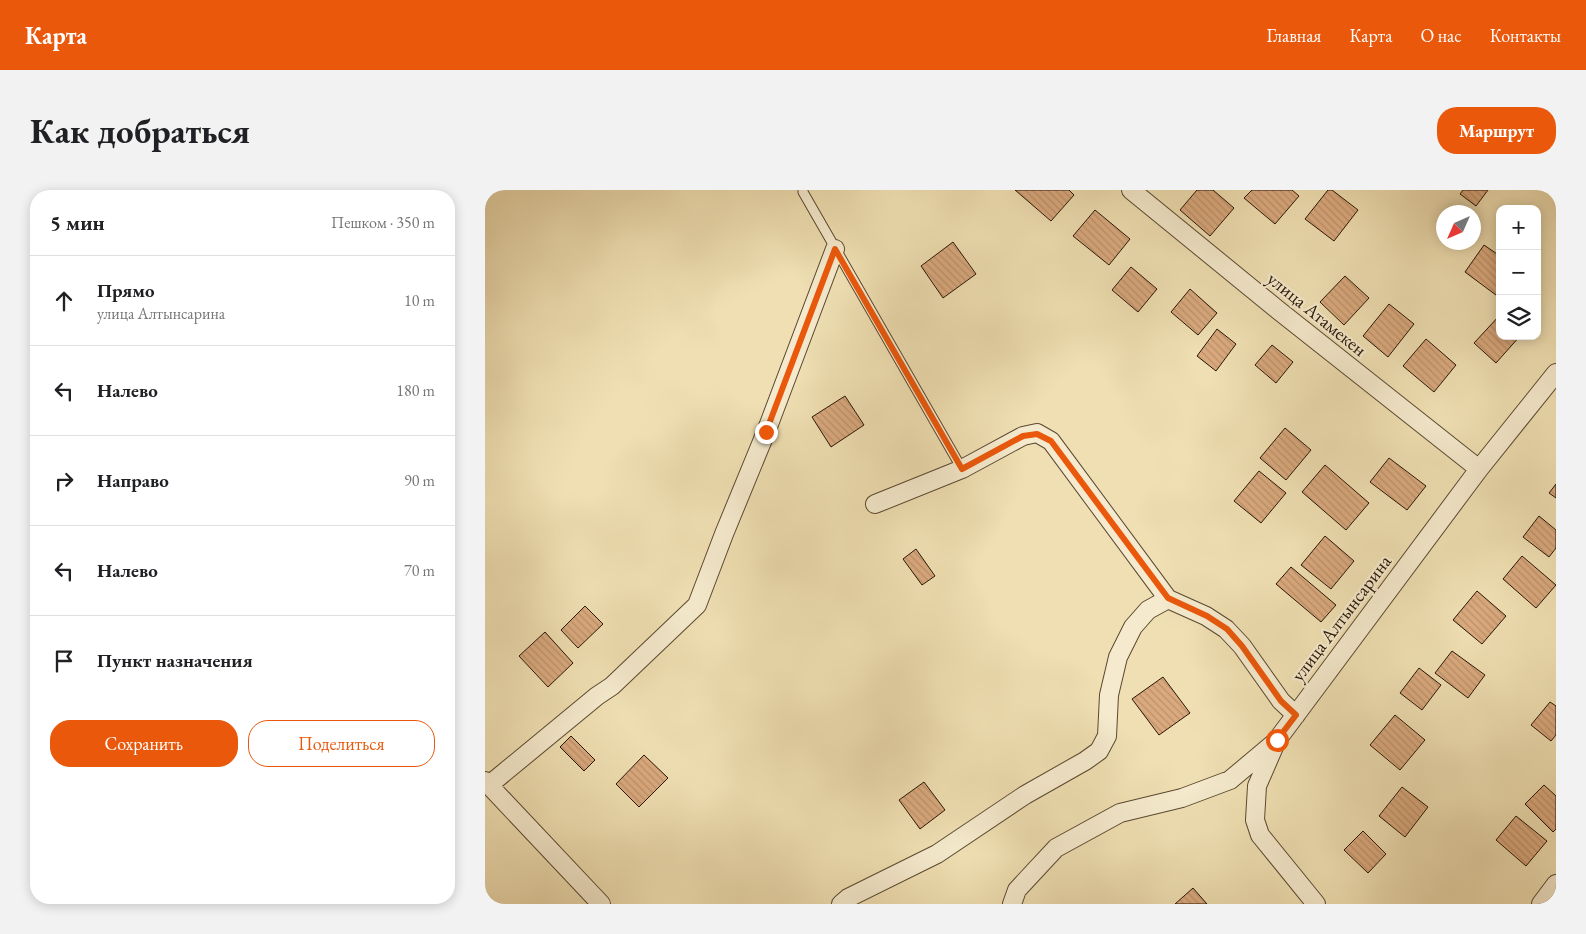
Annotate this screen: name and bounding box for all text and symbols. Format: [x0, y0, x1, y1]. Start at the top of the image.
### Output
text: Карта [25, 20, 87, 51]
text: Главная [1267, 24, 1321, 47]
text: Карта [1349, 24, 1392, 47]
text: О нас [1420, 24, 1462, 47]
text: Контакты [1490, 24, 1561, 47]
button: Маршрут [1437, 107, 1556, 154]
text: Как добраться [30, 108, 250, 153]
north arrow [1436, 205, 1481, 250]
map controls [1496, 205, 1541, 340]
button: + [1496, 205, 1541, 250]
text: 5 мин [50, 209, 105, 236]
text: Пешком · 350 m [331, 212, 435, 233]
button: − [1496, 250, 1541, 295]
street label: улица Атамекен [1262, 266, 1372, 362]
text: Прямо [97, 278, 155, 303]
icon: ahead [50, 287, 78, 315]
text: 10 m [404, 290, 435, 311]
button: layers [1496, 295, 1541, 340]
text: улица Алтынсарина [97, 303, 225, 324]
icon: left [50, 377, 78, 405]
text: Налево [97, 378, 158, 403]
text: 180 m [396, 380, 435, 401]
route end [755, 421, 778, 444]
icon: right [50, 467, 78, 495]
text: Направо [97, 468, 169, 493]
text: 90 m [404, 470, 435, 491]
street label: улица Алтынсарина [1285, 549, 1397, 686]
icon: left [50, 557, 78, 585]
text: Налево [97, 558, 158, 583]
text: 70 m [404, 560, 435, 581]
icon: arrive [50, 647, 78, 675]
text: Пункт назначения [97, 648, 253, 673]
button: Сохранить [50, 720, 238, 767]
button: Поделиться [248, 720, 435, 767]
route start [1266, 729, 1289, 752]

